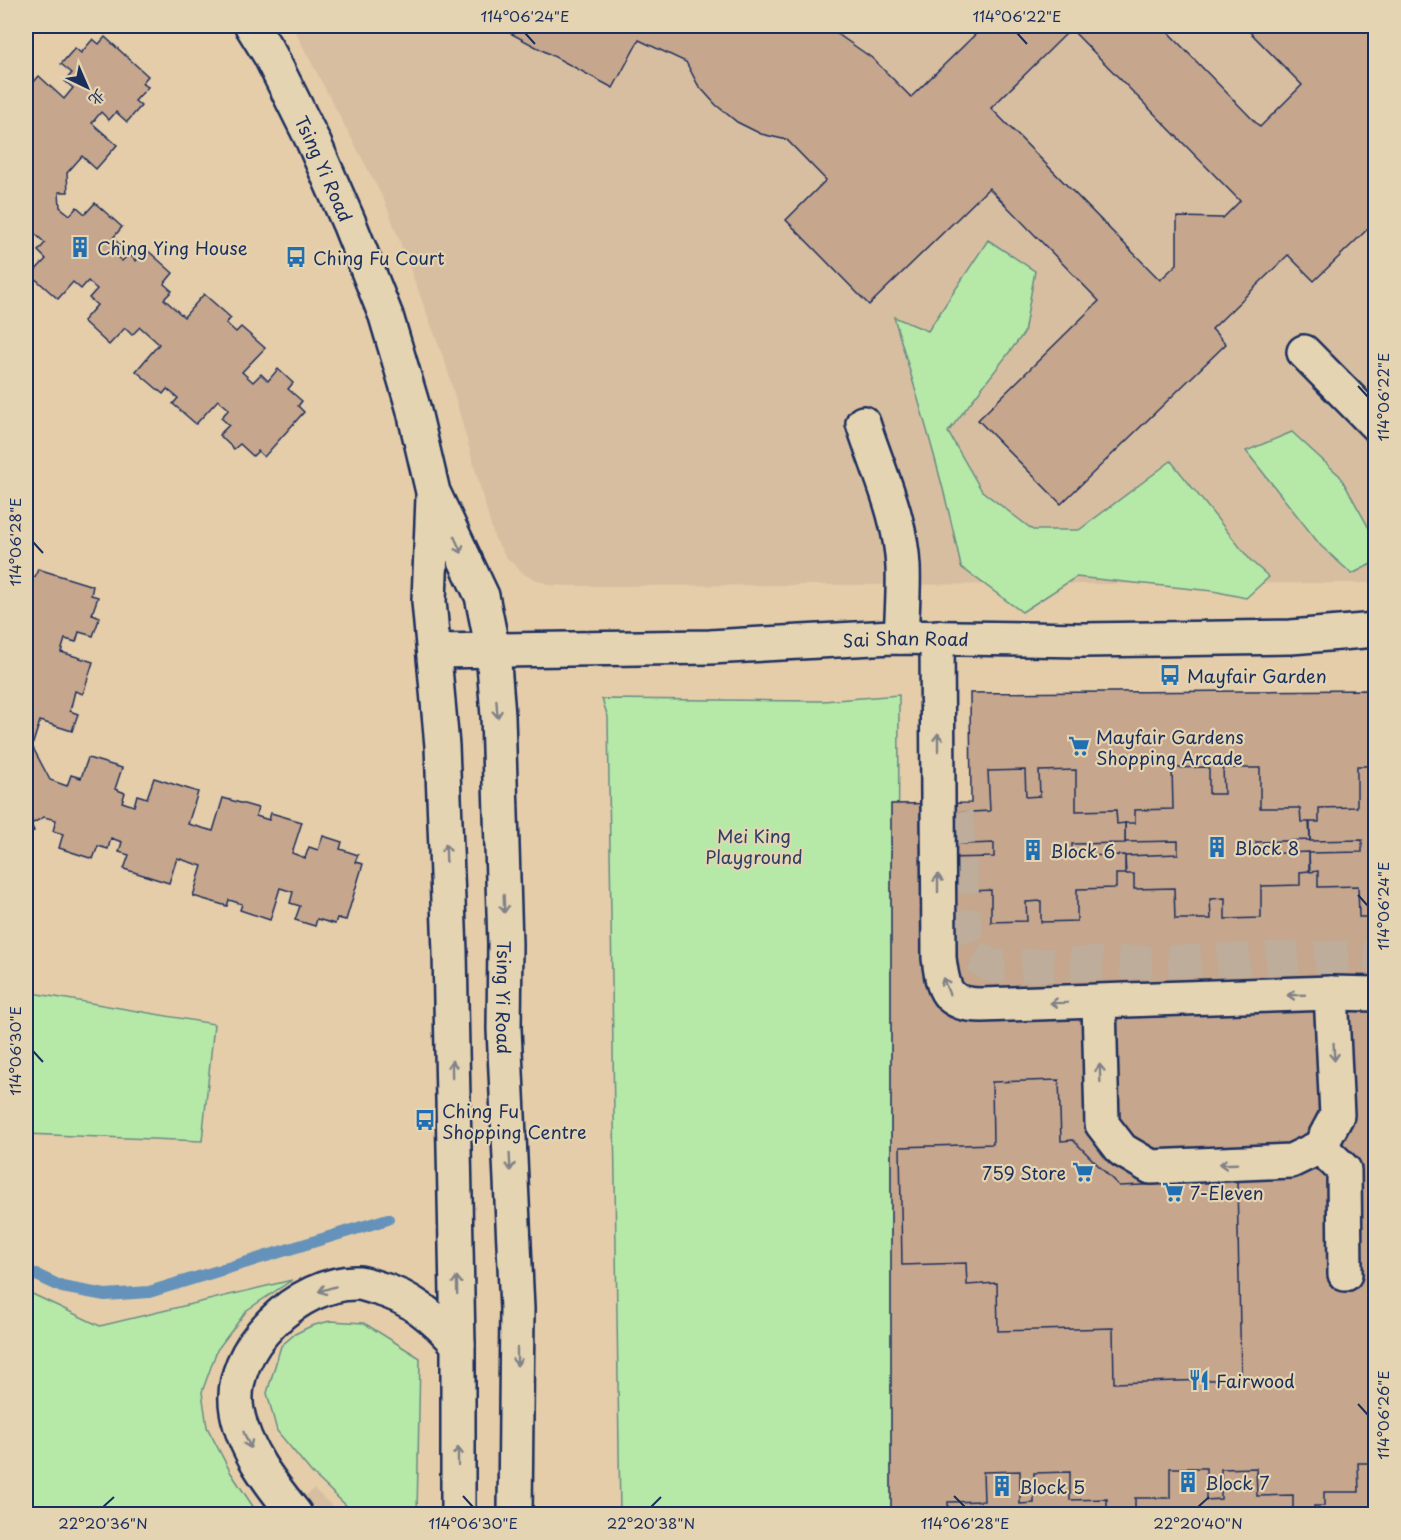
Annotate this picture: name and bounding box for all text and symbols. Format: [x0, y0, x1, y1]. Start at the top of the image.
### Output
text: 114°06'24"E [481, 4, 569, 27]
text: 114°06'22"E [973, 4, 1061, 27]
north arrow [57, 57, 117, 117]
text: 北 [84, 84, 112, 113]
street label: Tsing Yi Road [289, 111, 360, 226]
place label: Ching Ying House [97, 234, 248, 261]
building icon: Ching Ying House [68, 235, 92, 259]
place label: Ching Fu Court [313, 244, 445, 271]
bus stop icon: Ching Fu Court [284, 245, 308, 269]
text: 114°06'22"E [1371, 353, 1394, 441]
text: 114°06'28"E [3, 498, 26, 587]
one-way arrow [452, 535, 464, 553]
street label: Sai Shan Road [842, 623, 969, 653]
place label: Mayfair Garden [1187, 662, 1327, 689]
bus stop icon: Mayfair Garden [1158, 663, 1182, 687]
one-way arrow [492, 699, 503, 719]
place label: Mayfair Gardens Shopping Arcade [1096, 723, 1244, 771]
one-way arrow [932, 732, 943, 752]
supermarket icon: Mayfair Gardens Shopping Arcade [1067, 734, 1091, 758]
park label: Mei King Playground [705, 822, 803, 870]
place label: Block 8 [1234, 834, 1299, 861]
building icon: Block 8 [1205, 835, 1229, 859]
place label: Block 6 [1050, 837, 1115, 864]
building icon: Block 6 [1021, 838, 1045, 862]
one-way arrow [441, 844, 452, 864]
text: 114°06'24"E [1371, 862, 1394, 950]
one-way arrow [932, 874, 944, 894]
one-way arrow [498, 894, 510, 914]
street label: Tsing Yi Road [490, 941, 519, 1055]
one-way arrow [940, 978, 951, 996]
one-way arrow [1287, 989, 1307, 1000]
one-way arrow [1050, 997, 1070, 1009]
text: 114°06'30"E [3, 1006, 26, 1096]
one-way arrow [1329, 1041, 1340, 1061]
one-way arrow [447, 1060, 458, 1080]
one-way arrow [1095, 1064, 1106, 1084]
place label: Ching Fu Shopping Centre [442, 1097, 587, 1145]
bus stop icon: Ching Fu Shopping Centre [413, 1108, 437, 1132]
one-way arrow [505, 1151, 516, 1171]
one-way arrow [1219, 1158, 1239, 1170]
place label: 759 Store [982, 1159, 1066, 1186]
supermarket icon: 759 Store [1071, 1160, 1095, 1184]
place label: 7-Eleven [1190, 1179, 1264, 1206]
supermarket icon: 7-Eleven [1161, 1180, 1185, 1204]
one-way arrow [451, 1276, 463, 1296]
one-way arrow [318, 1284, 337, 1295]
one-way arrow [511, 1346, 523, 1366]
place label: Fairwood [1216, 1367, 1295, 1394]
restaurant icon: Fairwood [1187, 1368, 1211, 1392]
text: 114°06'26"E [1371, 1370, 1394, 1460]
one-way arrow [242, 1431, 253, 1449]
one-way arrow [452, 1447, 464, 1467]
place label: Block 7 [1205, 1469, 1269, 1496]
building icon: Block 7 [1176, 1470, 1200, 1494]
place label: Block 5 [1019, 1473, 1085, 1500]
building icon: Block 5 [990, 1474, 1014, 1498]
text: 22°20'36"N [58, 1511, 148, 1534]
text: 114°06'30"E [428, 1511, 518, 1534]
text: 22°20'38"N [607, 1511, 695, 1534]
text: 114°06'28"E [921, 1511, 1010, 1534]
text: 22°20'40"N [1153, 1511, 1243, 1534]

